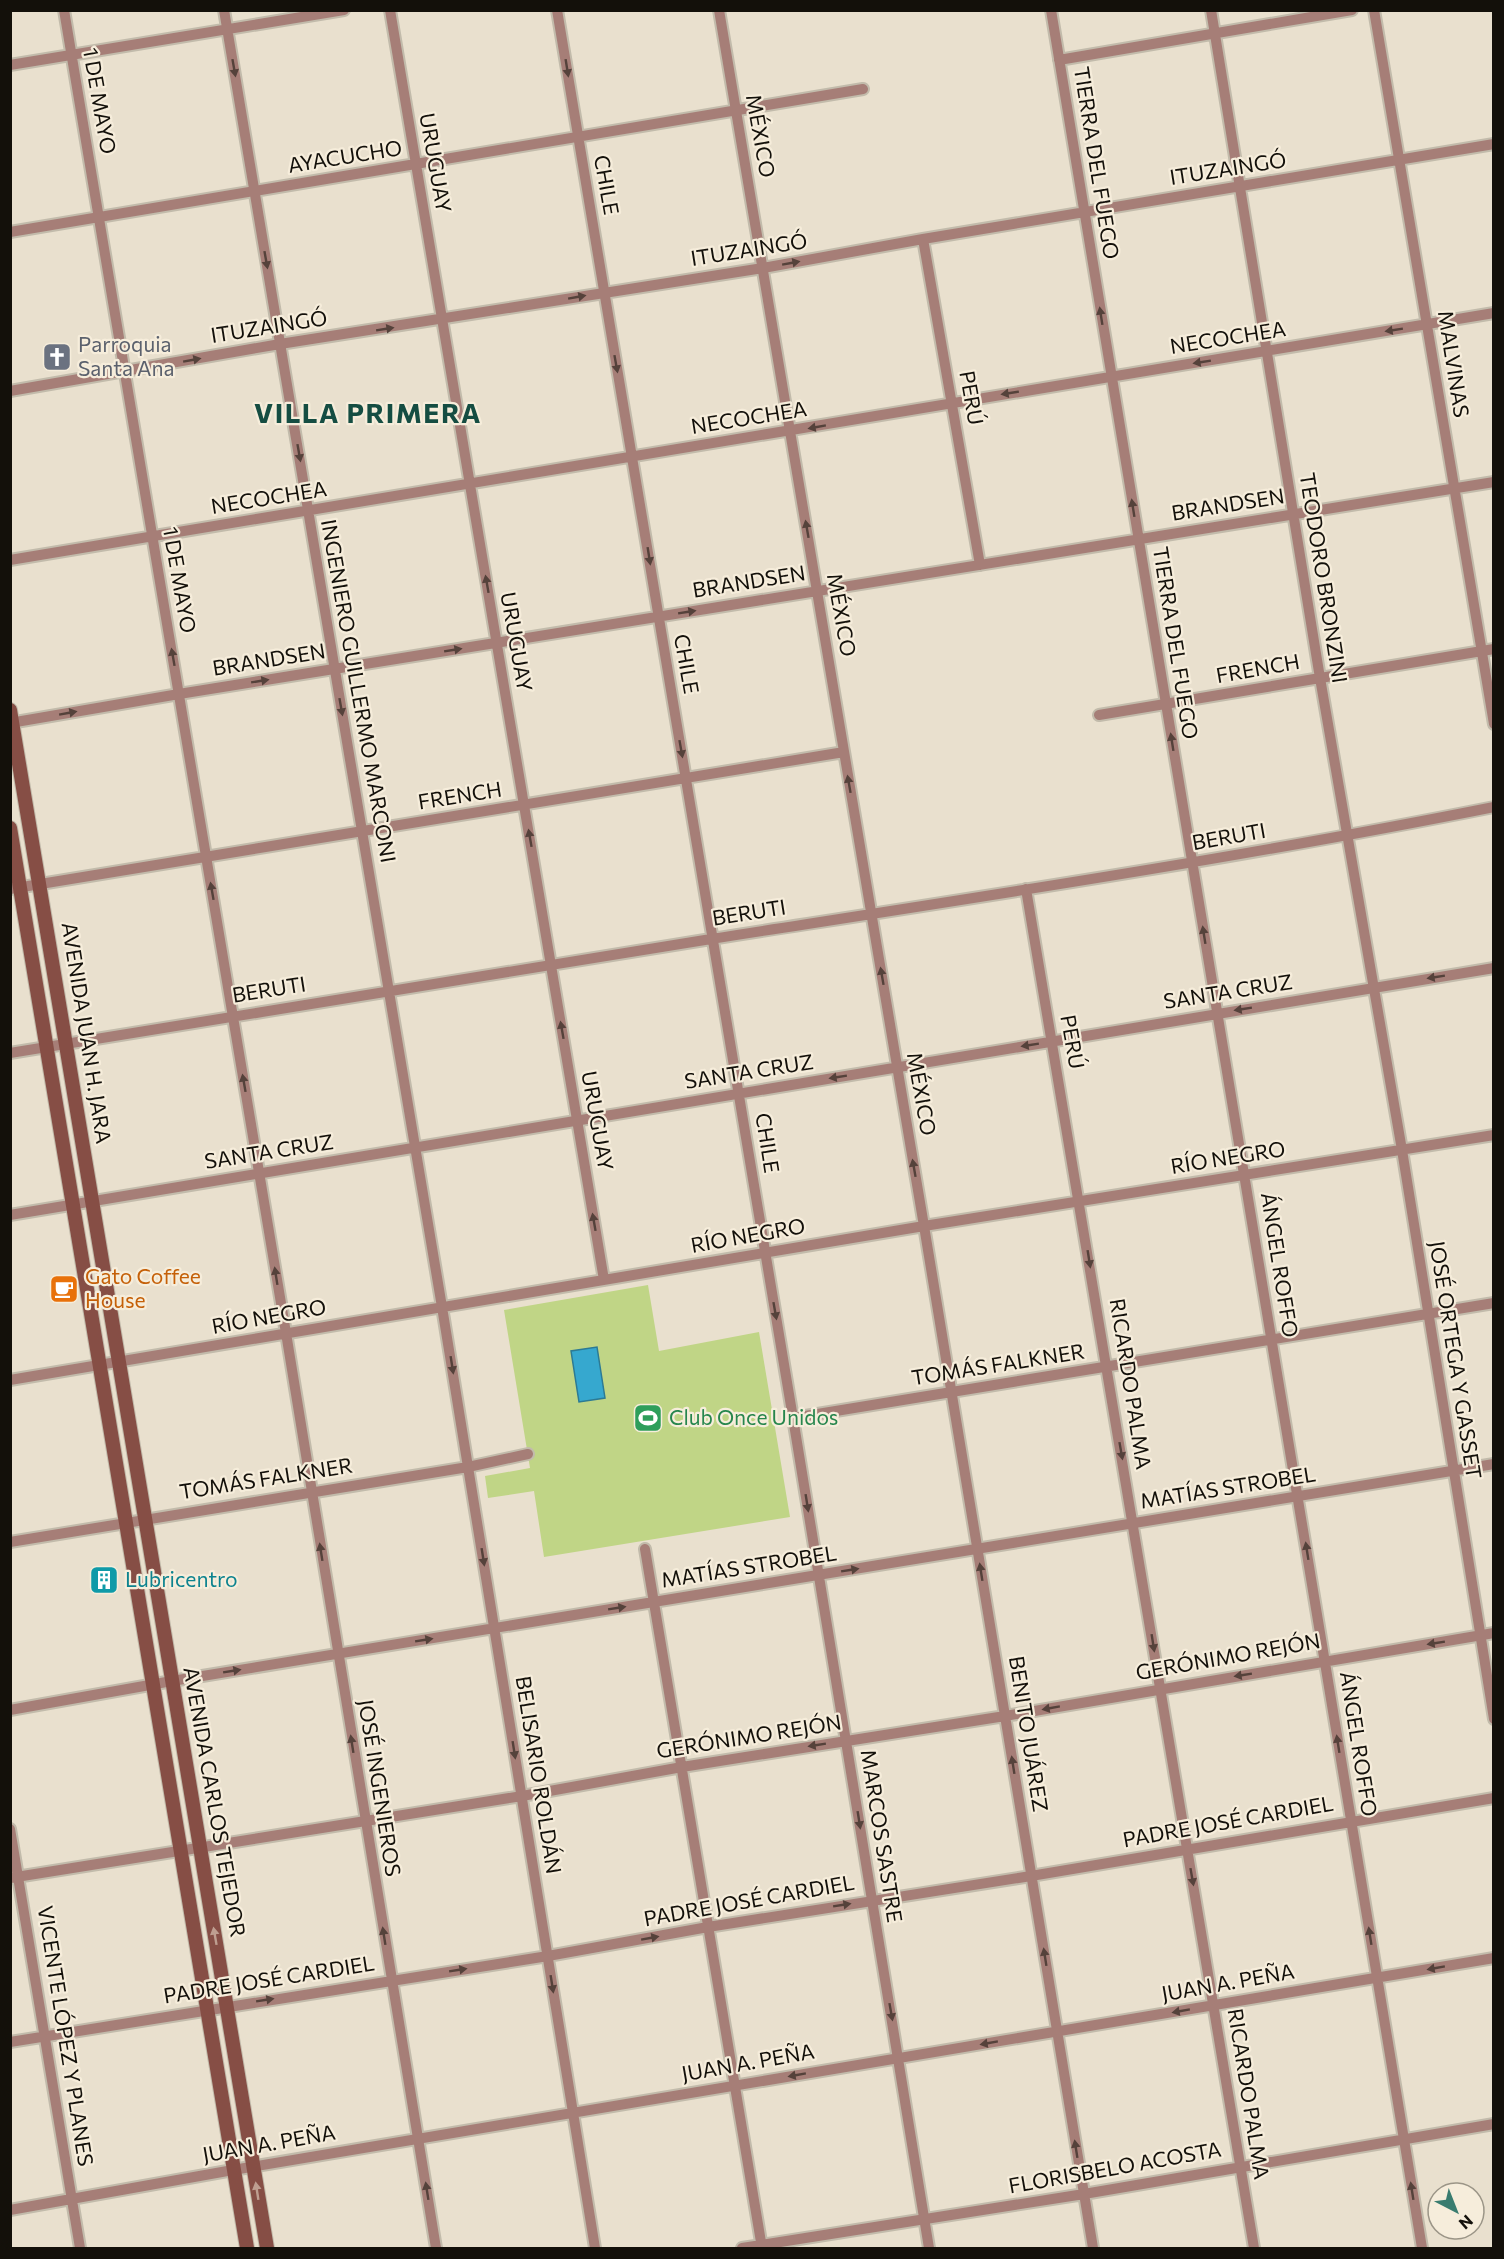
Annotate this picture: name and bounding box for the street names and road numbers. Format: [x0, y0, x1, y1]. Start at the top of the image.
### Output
street label: 1 DE MAYO [79, 46, 122, 156]
street label: TIERRA DEL FUEGO [1070, 65, 1125, 261]
street label: MÉXICO [742, 92, 781, 179]
street label: URUGUAY [415, 111, 458, 215]
street label: AYACUCHO [286, 134, 404, 177]
street label: ITUZAINGÓ [1168, 146, 1288, 189]
street label: CHILE [590, 153, 625, 217]
street label: ITUZAINGÓ [689, 227, 809, 270]
street label: ITUZAINGÓ [209, 304, 329, 347]
street label: MALVINAS [1434, 309, 1475, 419]
street label: NECOCHEA [1168, 315, 1287, 358]
street label: PERÚ [955, 369, 990, 427]
street label: NECOCHEA [689, 395, 808, 438]
street label: TEODORO BRONZINI [1296, 471, 1353, 685]
street label: NECOCHEA [209, 475, 328, 518]
street label: BRANDSEN [1169, 482, 1286, 525]
street label: INGENIERO GUILLERMO MARCONI [317, 517, 402, 864]
street label: 1 DE MAYO [159, 525, 202, 635]
street label: TIERRA DEL FUEGO [1149, 545, 1204, 741]
street label: BRANDSEN [690, 559, 807, 602]
street label: MÉXICO [823, 571, 862, 658]
street label: URUGUAY [496, 590, 539, 694]
street label: CHILE [670, 632, 705, 696]
street label: BRANDSEN [210, 637, 327, 680]
street label: FRENCH [1214, 648, 1302, 687]
street label: FRENCH [416, 776, 503, 813]
street label: BERUTI [1190, 817, 1268, 854]
street label: BERUTI [710, 893, 787, 930]
street label: AVENIDA JUAN H. JARA [58, 920, 117, 1145]
street label: SANTA CRUZ [1161, 968, 1294, 1013]
street label: BERUTI [230, 970, 307, 1007]
street label: PERÚ [1056, 1013, 1091, 1071]
street label: SANTA CRUZ [682, 1048, 815, 1093]
street label: MÉXICO [903, 1050, 942, 1137]
street label: URUGUAY [577, 1069, 620, 1173]
street label: CHILE [751, 1111, 786, 1175]
street label: SANTA CRUZ [202, 1128, 335, 1173]
street label: RÍO NEGRO [1169, 1135, 1287, 1178]
street label: ÁNGEL ROFFO [1257, 1191, 1304, 1339]
street label: RÍO NEGRO [689, 1212, 807, 1257]
street label: JOSÉ ORTEGA Y GASSET [1425, 1239, 1488, 1481]
street label: RÍO NEGRO [210, 1293, 328, 1338]
street label: RICARDO PALMA [1106, 1297, 1157, 1471]
street label: TOMÁS FALKNER [910, 1338, 1086, 1390]
street label: TOMÁS FALKNER [178, 1452, 354, 1504]
street label: MATÍAS STROBEL [1138, 1460, 1317, 1513]
street label: MATÍAS STROBEL [659, 1539, 838, 1592]
street label: GERÓNIMO REJÓN [1133, 1627, 1322, 1684]
street label: BENITO JUÁREZ [1005, 1654, 1054, 1814]
street label: AVENIDA CARLOS TEJEDOR [179, 1665, 252, 1939]
street label: ÁNGEL ROFFO [1336, 1670, 1383, 1818]
street label: BELISARIO ROLDÁN [511, 1674, 567, 1875]
street label: JOSÉ INGENIEROS [354, 1697, 407, 1878]
street label: GERÓNIMO REJÓN [654, 1709, 843, 1762]
street label: MARCOS SASTRE [856, 1747, 909, 1924]
street label: PADRE JOSÉ CARDIEL [1120, 1790, 1335, 1851]
street label: PADRE JOSÉ CARDIEL [641, 1869, 856, 1930]
street label: VICENTE LÓPEZ Y PLANES [34, 1904, 99, 2168]
street label: PADRE JOSÉ CARDIEL [161, 1949, 376, 2008]
street label: JUAN A. PEÑA [1159, 1958, 1296, 2006]
street label: RICARDO PALMA [1224, 2007, 1275, 2181]
street label: JUAN A. PEÑA [679, 2038, 816, 2086]
street label: JUAN A. PEÑA [200, 2119, 337, 2167]
street label: FLORISBELO ACOSTA [1006, 2136, 1223, 2198]

